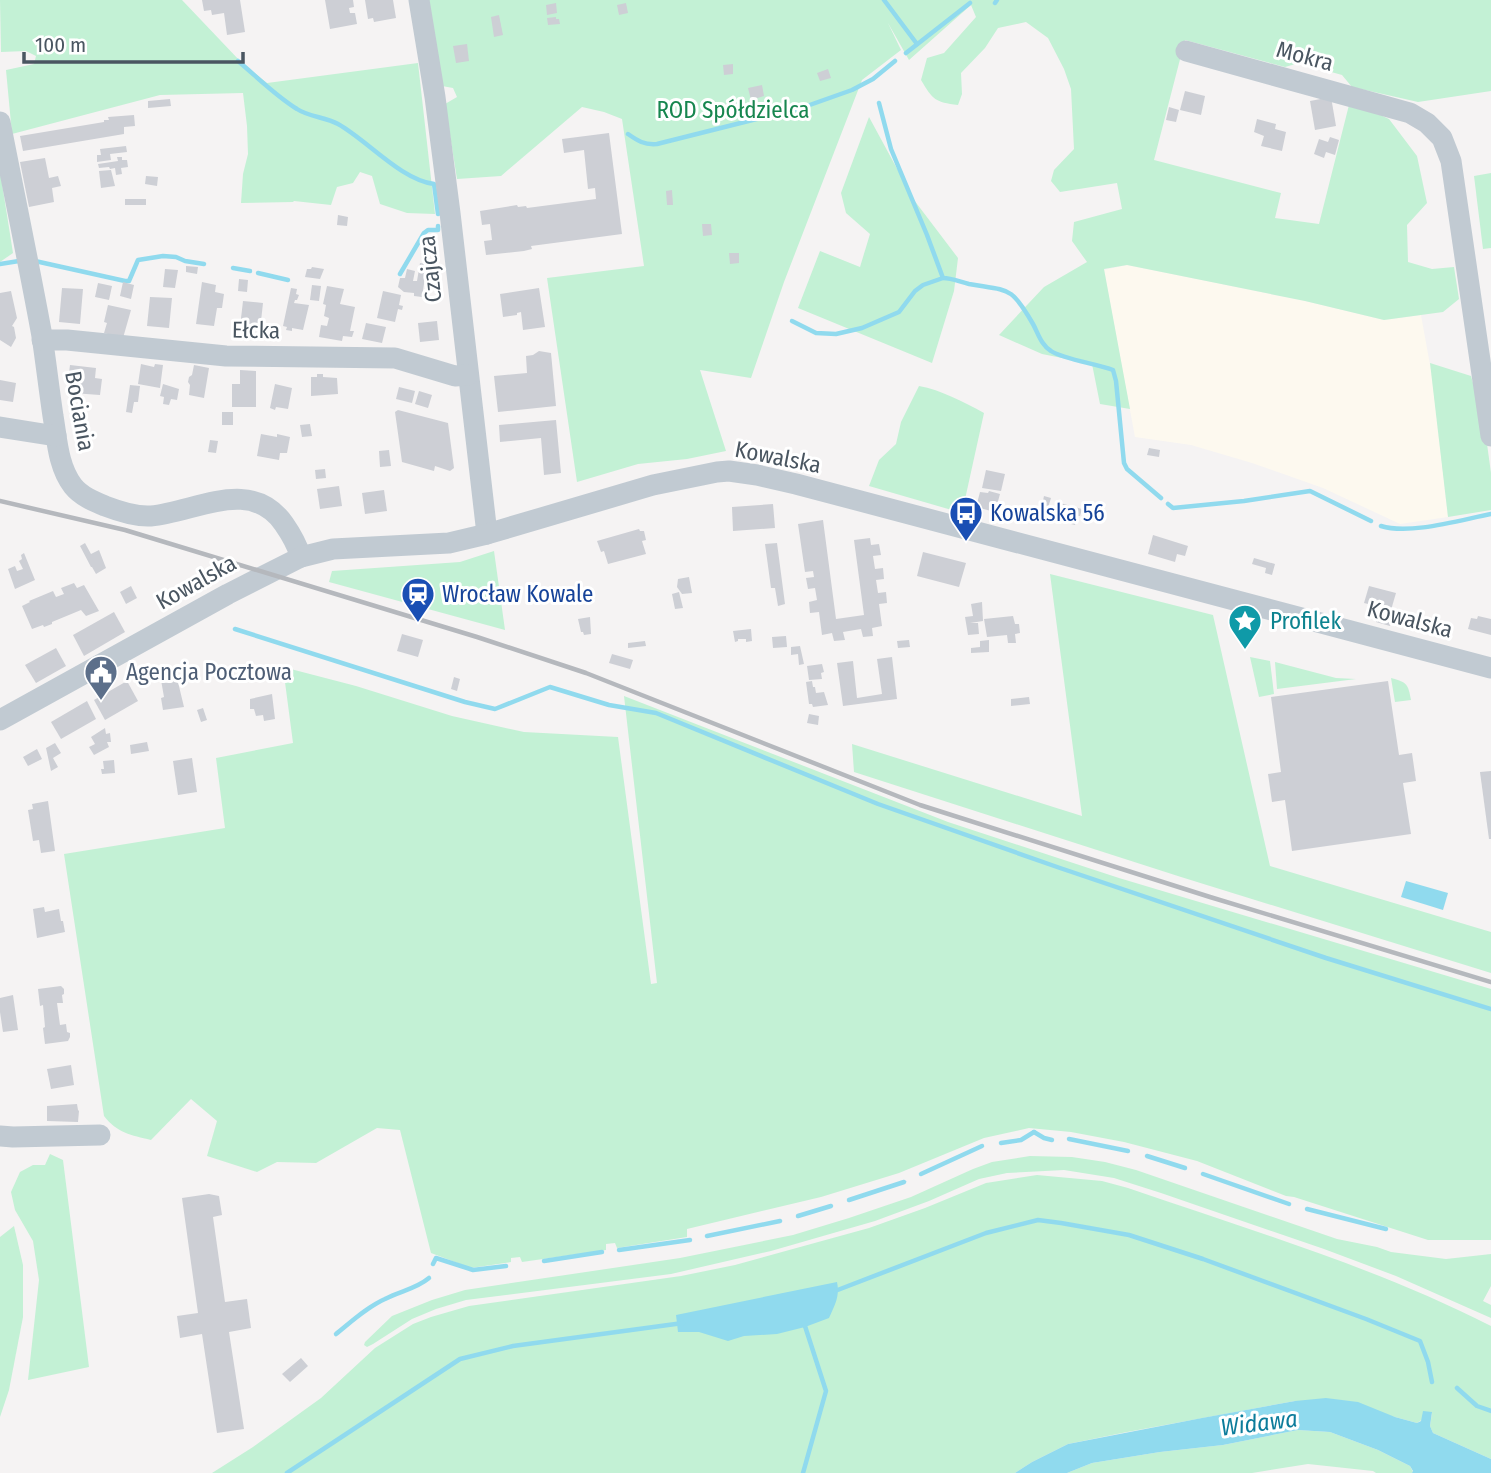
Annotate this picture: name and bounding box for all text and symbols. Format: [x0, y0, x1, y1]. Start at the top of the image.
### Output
scale bar [24, 21, 243, 65]
text: 100 m [35, 32, 86, 58]
street label: Mokra [1273, 35, 1337, 77]
park label: ROD Spółdzielca [656, 96, 810, 124]
street label: Czajcza [413, 234, 447, 304]
street label: Ełcka [232, 316, 280, 344]
street label: Bociania [59, 369, 101, 453]
street label: Kowalska [732, 435, 824, 479]
bus stop icon: Kowalska 56 [947, 494, 985, 543]
place label: Kowalska 56 [990, 499, 1105, 527]
street label: Kowalska [151, 549, 241, 615]
station icon: Wrocław Kowale [399, 575, 437, 624]
place label: Wrocław Kowale [442, 580, 593, 608]
street label: Kowalska [1364, 594, 1456, 644]
place icon: Profilek [1226, 602, 1264, 651]
place label: Profilek [1270, 607, 1341, 635]
public building icon: Agencja Pocztowa [82, 653, 120, 702]
place label: Agencja Pocztowa [126, 658, 292, 686]
water label: Widawa [1219, 1404, 1299, 1442]

